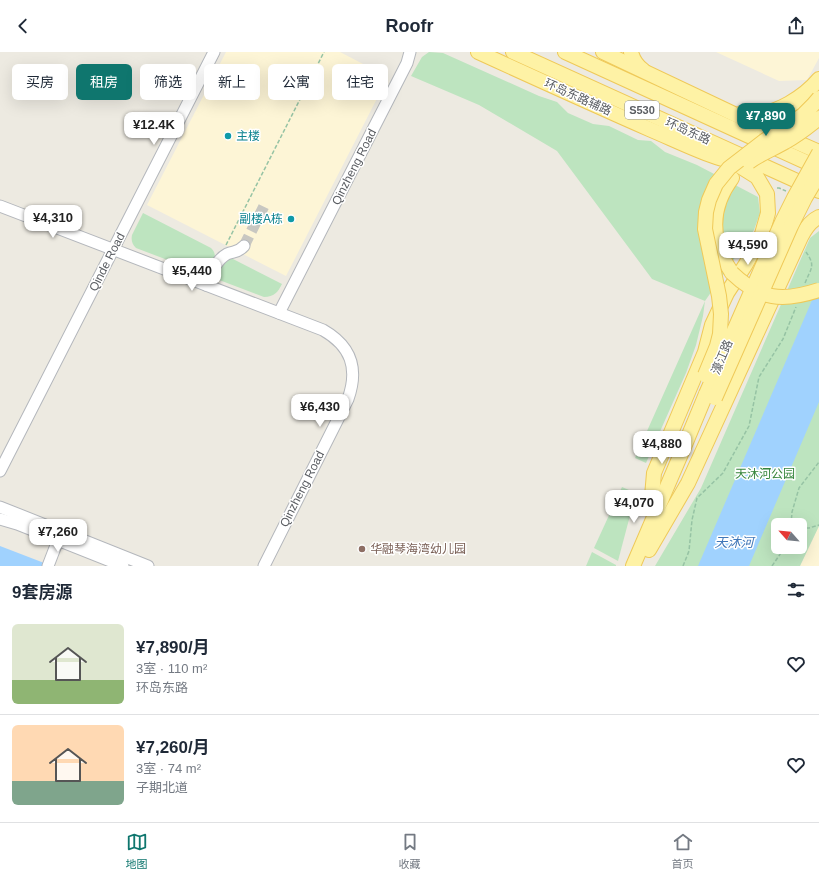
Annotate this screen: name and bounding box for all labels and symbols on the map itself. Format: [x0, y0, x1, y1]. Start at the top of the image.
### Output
street label: 环岛东路辅路 [542, 76, 614, 118]
road number: S530 [625, 101, 659, 119]
pin: ¥7,890 [733, 103, 799, 137]
pin: ¥12.4K [121, 112, 187, 146]
street label: 环岛东路 [663, 115, 713, 147]
street label: Qinzheng Road [329, 127, 379, 207]
place label: 主楼 [236, 129, 260, 143]
marker: 主楼 [223, 131, 233, 141]
pin: ¥4,310 [20, 205, 86, 239]
place label: 副楼A栋 [239, 212, 283, 226]
marker: 副楼A栋 [286, 214, 296, 224]
street label: Qinde Road [86, 230, 128, 294]
pin: ¥4,590 [715, 232, 781, 266]
pin: ¥5,440 [159, 258, 225, 292]
street label: 濠江路 [709, 338, 735, 376]
pin: ¥6,430 [287, 394, 353, 428]
pin: ¥4,880 [629, 431, 695, 465]
street label: Qinzheng Road [277, 449, 327, 529]
park label: 天沐河公园 [735, 467, 795, 481]
pin: ¥4,070 [601, 490, 667, 524]
north arrow [771, 518, 807, 554]
pin: ¥7,260 [25, 519, 91, 553]
water label: 天沐河 [714, 535, 756, 550]
place label: 华融琴海湾幼儿园 [370, 542, 466, 556]
marker: 华融琴海湾幼儿园 [357, 544, 367, 554]

